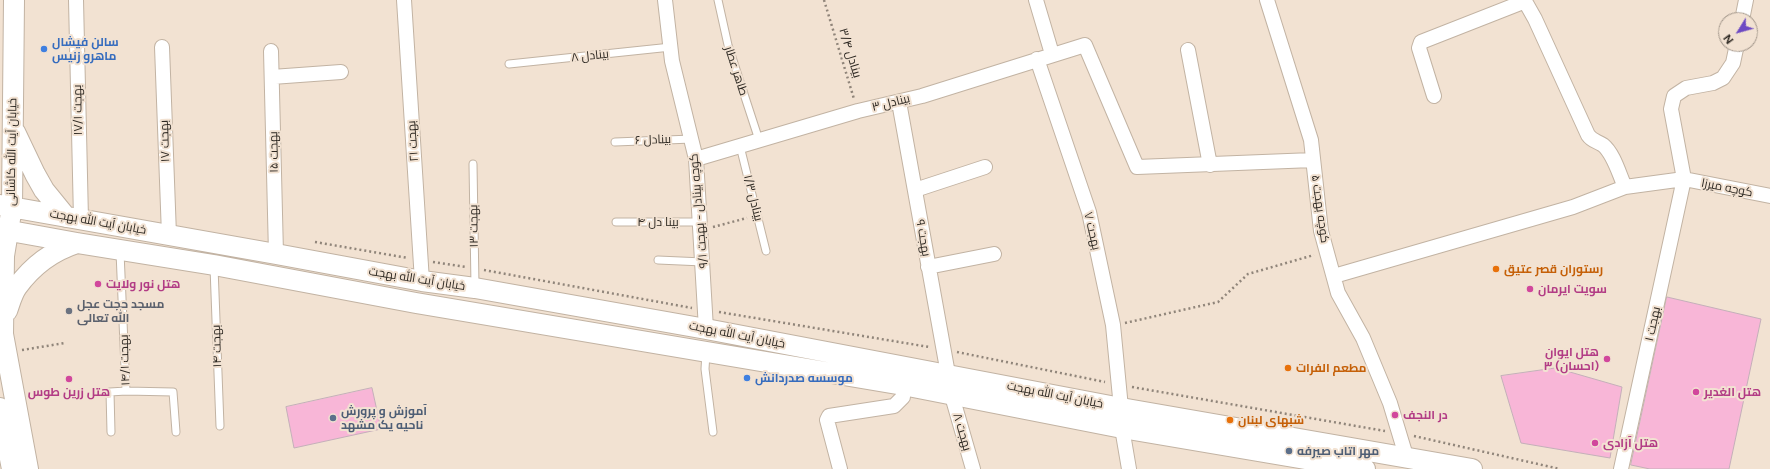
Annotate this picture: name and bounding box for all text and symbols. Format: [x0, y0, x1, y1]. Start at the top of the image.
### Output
north arrow [1718, 12, 1758, 52]
street label: بینادل ۳/۴ [836, 26, 864, 80]
text: N [1721, 32, 1737, 46]
place label: سالن فیشال ماهرو زنیس [52, 35, 119, 63]
marker: سالن فیشال ماهرو زنیس [39, 44, 49, 54]
street label: طاهر عطار [721, 44, 751, 98]
street label: بینادل ۸ [570, 47, 610, 65]
street label: بهجت ۱۷/۱ [70, 85, 86, 135]
street label: بینادل ۳ [871, 91, 911, 115]
street label: خیابان آیت الله کاشانی [4, 98, 20, 206]
street label: بهجت ۱۷ [157, 120, 173, 162]
street label: بهجت ۲۱ [404, 120, 422, 162]
street label: بهجت ۱۵ [266, 131, 282, 173]
street label: بینادل ۶ [635, 132, 671, 148]
street label: کوچه بینادل - بهجت ۹/۱ [687, 153, 711, 269]
street label: بینادل ۱/۳ [740, 173, 766, 223]
street label: کوچه بهجت ۵ [1308, 174, 1332, 244]
street label: کوچه میرزا [1700, 176, 1754, 200]
street label: بهجت ۱۳ [466, 204, 482, 248]
street label: خیابان آیت الله بهجت [49, 206, 147, 238]
street label: بهجت ۷ [1081, 211, 1103, 251]
street label: بینا دل ۴ [637, 215, 679, 229]
street label: بهجت ۹ [913, 218, 933, 258]
place label: رستوران قصر عتیق [1504, 262, 1603, 276]
street label: خیابان آیت الله بهجت [368, 264, 466, 294]
marker: رستوران قصر عتیق [1491, 264, 1501, 274]
place label: هتل نور ولایت [106, 277, 180, 291]
marker: هتل نور ولایت [93, 279, 103, 289]
place label: سویت ایرمان [1538, 282, 1607, 296]
marker: سویت ایرمان [1525, 284, 1535, 294]
place label: مسجد حجت عجل الله تعالی [77, 297, 164, 325]
street label: بهجت ۱ [1642, 305, 1664, 343]
marker: مسجد حجت عجل الله تعالی [64, 306, 74, 316]
street label: خیابان آیت الله بهجت [688, 319, 786, 351]
street label: بهجت ۱۴ [209, 324, 225, 368]
street label: بهجت ۱۴/۱ [117, 334, 133, 386]
place label: هتل ایوان ۳ (احسان) [1544, 345, 1599, 373]
marker: هتل ایوان ۳ (احسان) [1602, 354, 1612, 364]
place label: مطعم الفرات [1296, 361, 1367, 375]
marker: مطعم الفرات [1283, 363, 1293, 373]
place label: موسسه صدردانش [755, 371, 853, 385]
marker: موسسه صدردانش [742, 373, 752, 383]
marker: هتل زرین طوس [64, 374, 74, 384]
street label: خیابان آیت الله بهجت [1006, 379, 1104, 411]
place label: هتل زرین طوس [28, 385, 110, 399]
place label: هتل الغدیر [1704, 385, 1761, 399]
marker: هتل الغدیر [1691, 387, 1701, 397]
place label: آموزش و پرورش ناحیه یک مشهد [341, 404, 427, 432]
place label: در النجف [1403, 408, 1448, 422]
marker: در النجف [1390, 410, 1400, 420]
street label: بهجت ۸ [950, 411, 974, 453]
marker: آموزش و پرورش ناحیه یک مشهد [328, 413, 338, 423]
place label: شبهای لبنان [1238, 413, 1304, 427]
marker: شبهای لبنان [1225, 415, 1235, 425]
place label: هتل آزادی [1603, 436, 1658, 450]
marker: هتل آزادی [1590, 438, 1600, 448]
place label: مهر اتاب صيرفه [1297, 444, 1379, 458]
marker: مهر اتاب صيرفه [1284, 446, 1294, 456]

